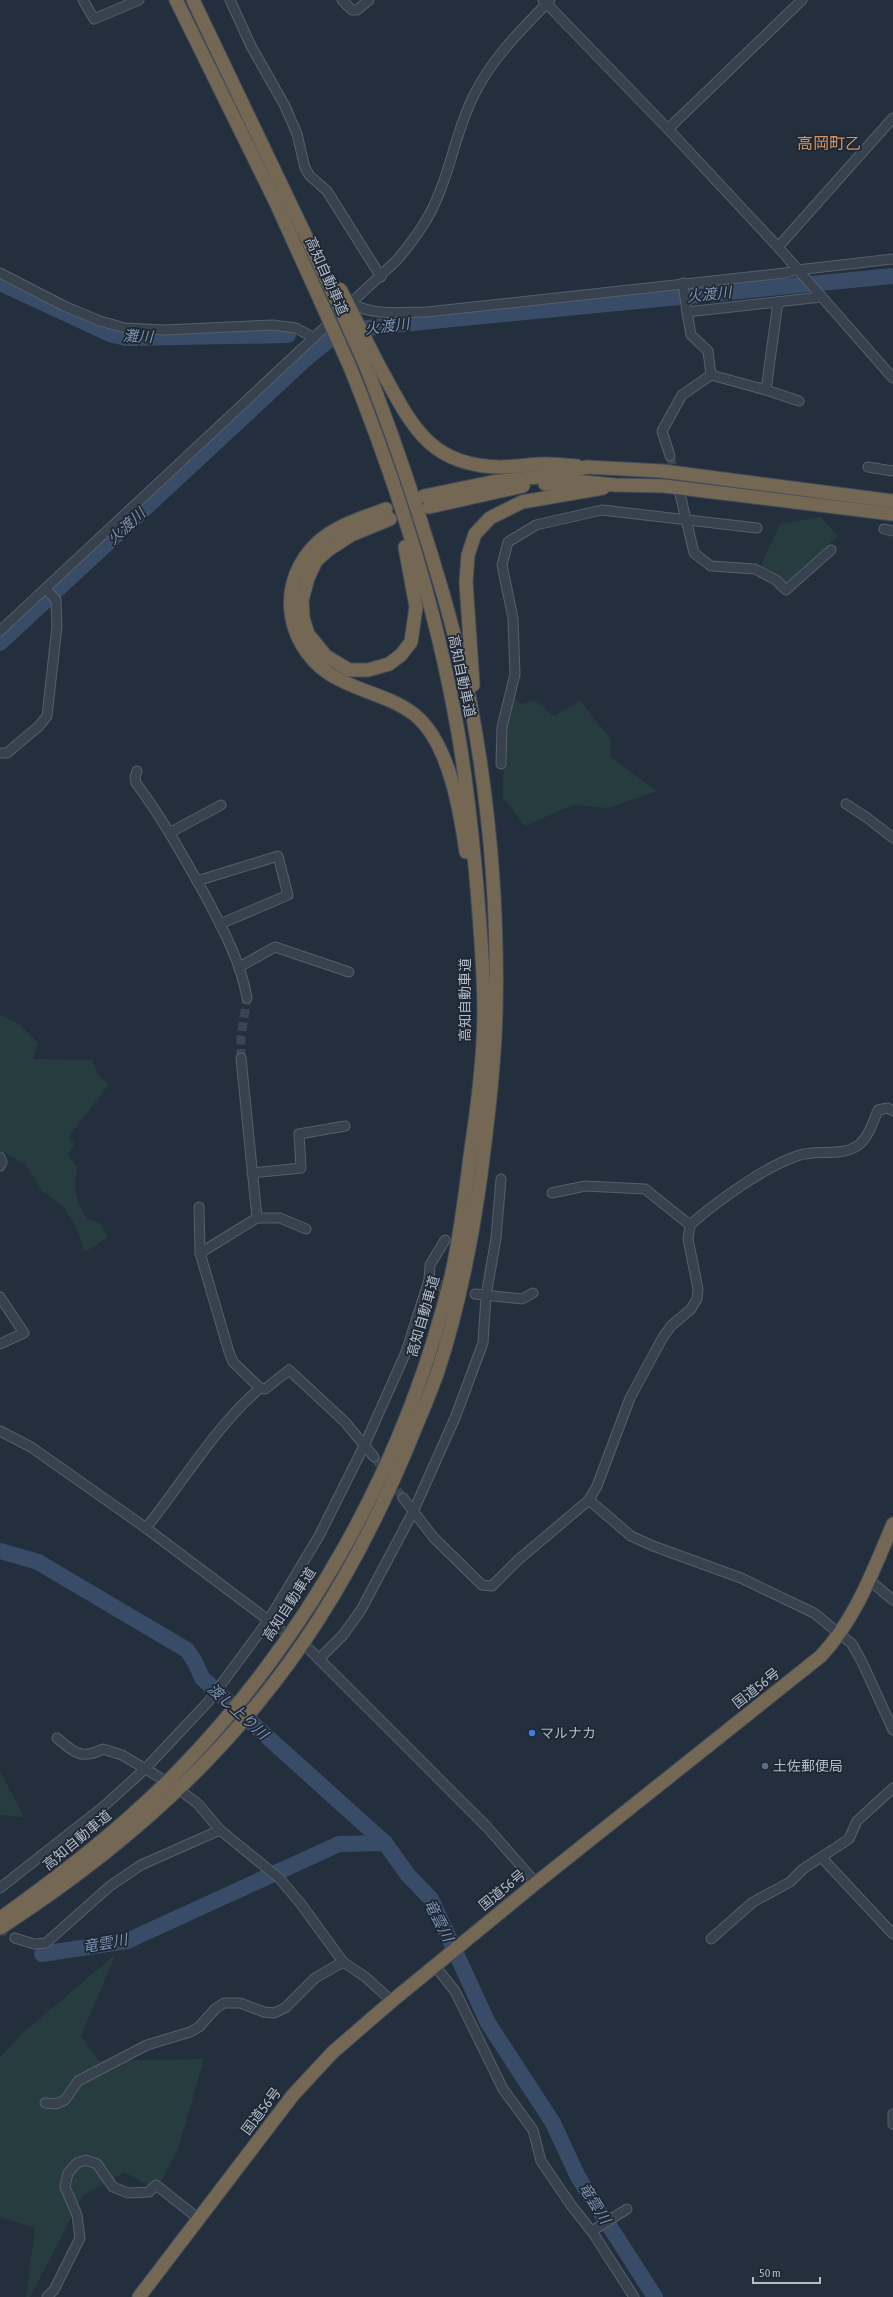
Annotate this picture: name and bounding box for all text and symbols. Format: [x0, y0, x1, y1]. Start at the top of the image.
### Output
district label: 高岡町乙 [797, 134, 861, 152]
street label: 高知自動車道 [303, 234, 351, 318]
water label: 火渡川 [686, 283, 734, 305]
water label: 火渡川 [364, 315, 412, 337]
water label: 灘川 [123, 327, 155, 345]
water label: 火渡川 [104, 503, 150, 548]
street label: 高知自動車道 [445, 633, 479, 719]
street label: 高知自動車道 [457, 958, 473, 1042]
street label: 高知自動車道 [404, 1273, 442, 1359]
street label: 高知自動車道 [259, 1564, 319, 1644]
street label: 国道56号 [729, 1665, 783, 1711]
water label: 渡し上り川 [204, 1680, 273, 1744]
place label: マルナカ [540, 1725, 596, 1741]
marker: マルナカ [527, 1728, 537, 1738]
place label: 土佐郵便局 [773, 1758, 843, 1774]
marker: 土佐郵便局 [760, 1761, 770, 1771]
street label: 高知自動車道 [40, 1807, 114, 1873]
street label: 国道56号 [476, 1866, 528, 1914]
water label: 竜雲川 [421, 1896, 458, 1946]
water label: 竜雲川 [81, 1930, 131, 1955]
street label: 国道56号 [238, 2084, 284, 2138]
water label: 竜雲川 [576, 2179, 615, 2228]
scale bar [753, 2259, 820, 2285]
text: 50 m [759, 2266, 781, 2280]

